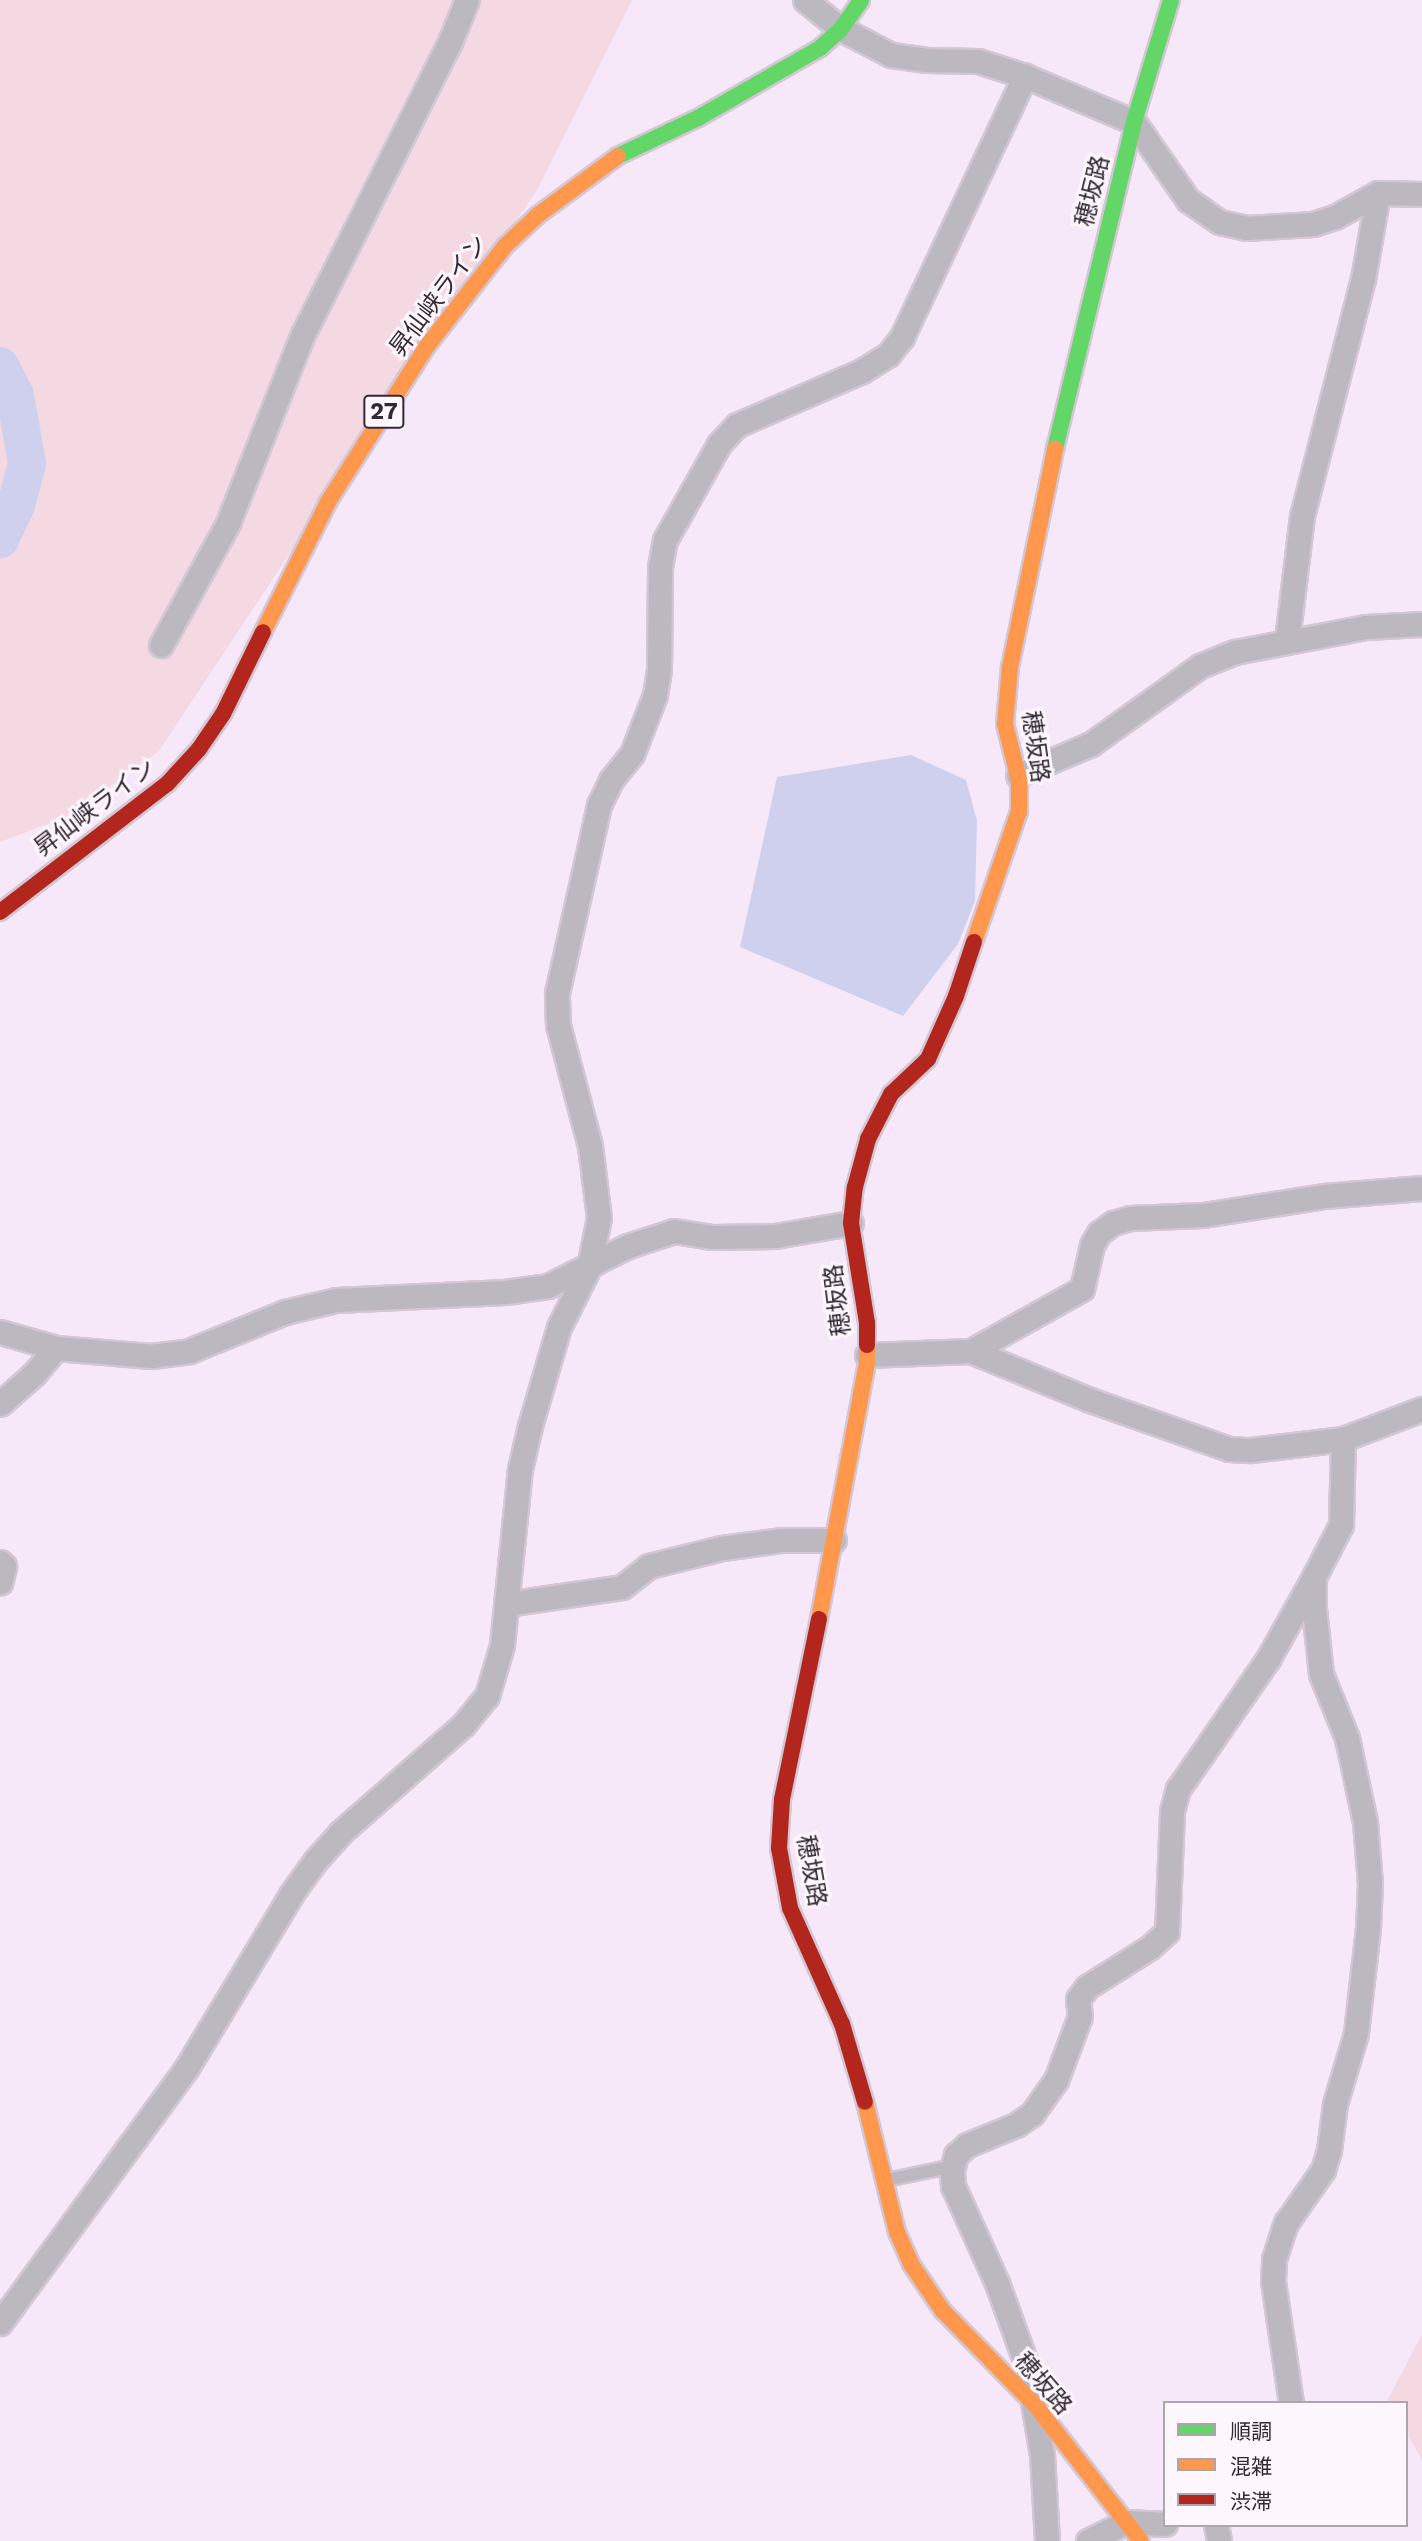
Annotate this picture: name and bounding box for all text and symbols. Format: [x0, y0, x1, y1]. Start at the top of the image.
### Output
street label: 穂坂路 [1070, 153, 1116, 229]
street label: 昇仙峡ライン [384, 230, 494, 362]
road number: 27 [363, 392, 405, 432]
street label: 穂坂路 [1016, 709, 1054, 785]
street label: 昇仙峡ライン [29, 753, 161, 863]
street label: 穂坂路 [819, 1263, 857, 1337]
street label: 穂坂路 [791, 1833, 831, 1909]
street label: 穂坂路 [1009, 2347, 1077, 2421]
legend [1163, 2401, 1408, 2527]
text: 順調 [1230, 2419, 1272, 2444]
text: 混雑 [1230, 2454, 1272, 2479]
text: 渋滞 [1230, 2489, 1272, 2514]

